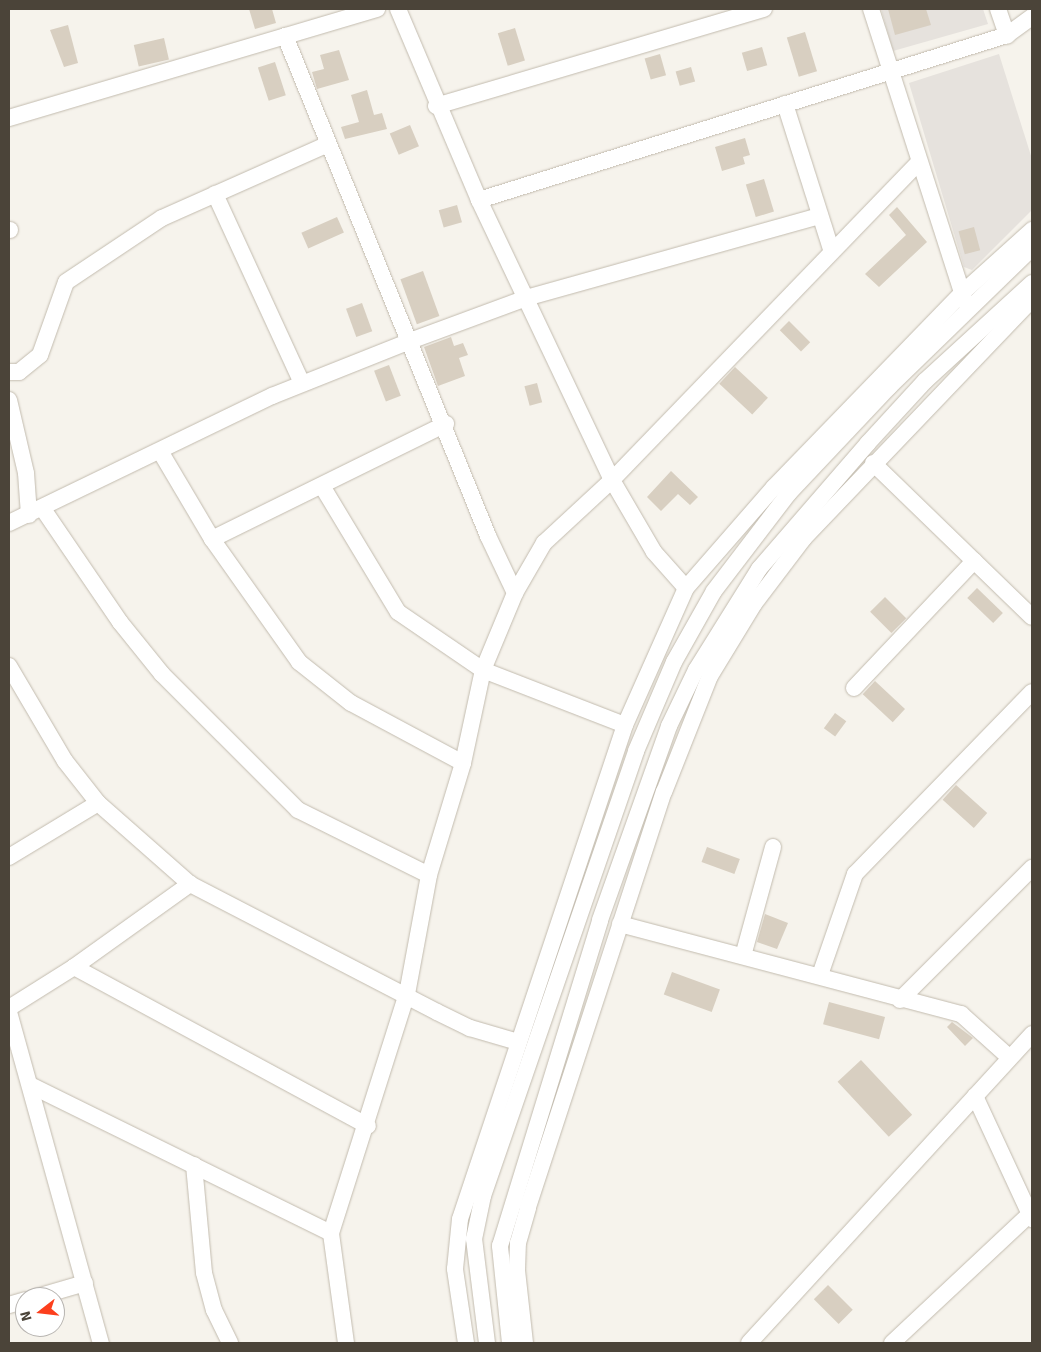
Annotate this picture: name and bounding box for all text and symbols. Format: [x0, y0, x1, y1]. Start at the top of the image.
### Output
north arrow [15, 1287, 65, 1337]
text: N [17, 1309, 36, 1323]

